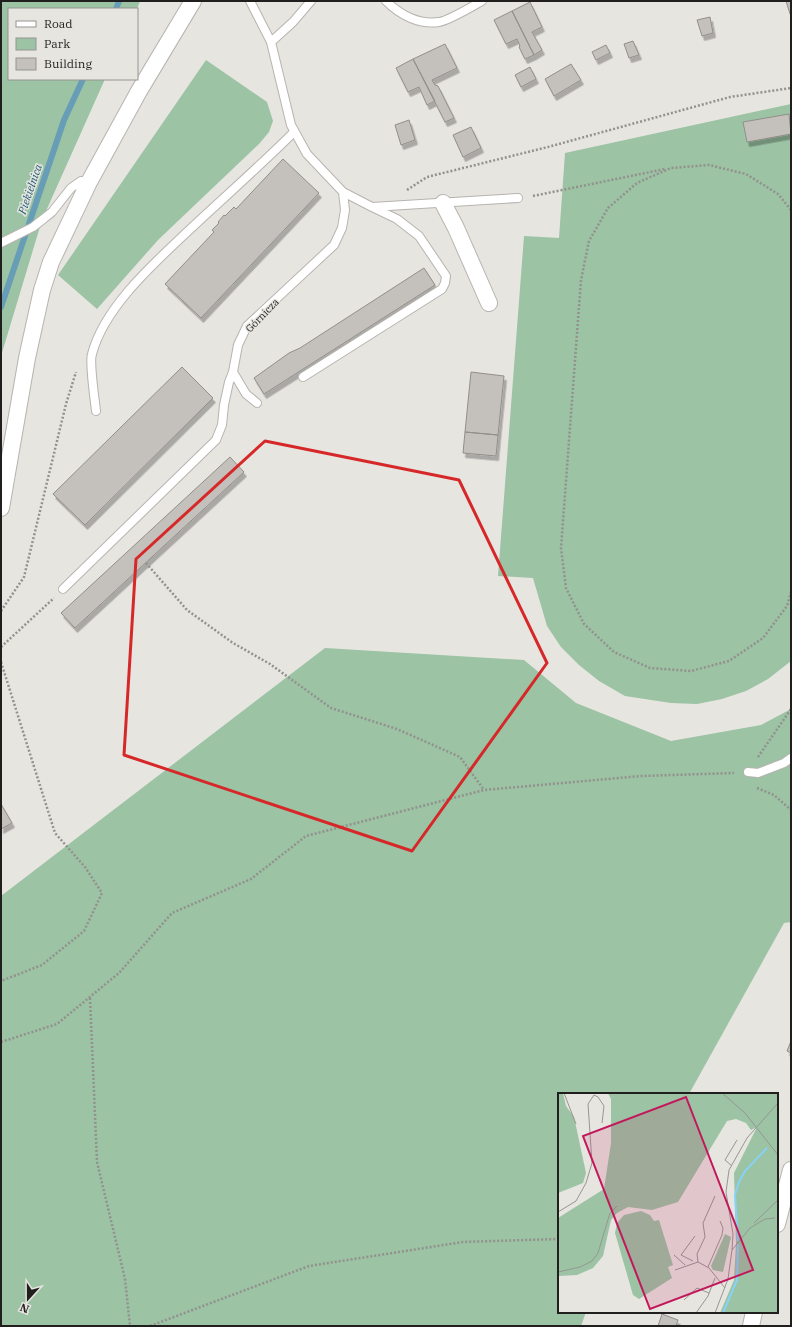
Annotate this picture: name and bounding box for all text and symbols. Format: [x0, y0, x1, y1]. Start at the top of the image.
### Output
legend [8, 8, 138, 80]
text: Road [44, 16, 73, 31]
text: Park [44, 36, 70, 51]
text: Building [44, 56, 92, 71]
water label: Piekielnica [15, 162, 45, 217]
street label: Górnicza [243, 295, 282, 335]
inset map [558, 1093, 778, 1313]
north arrow [8, 1279, 48, 1319]
text: N [18, 1300, 31, 1316]

